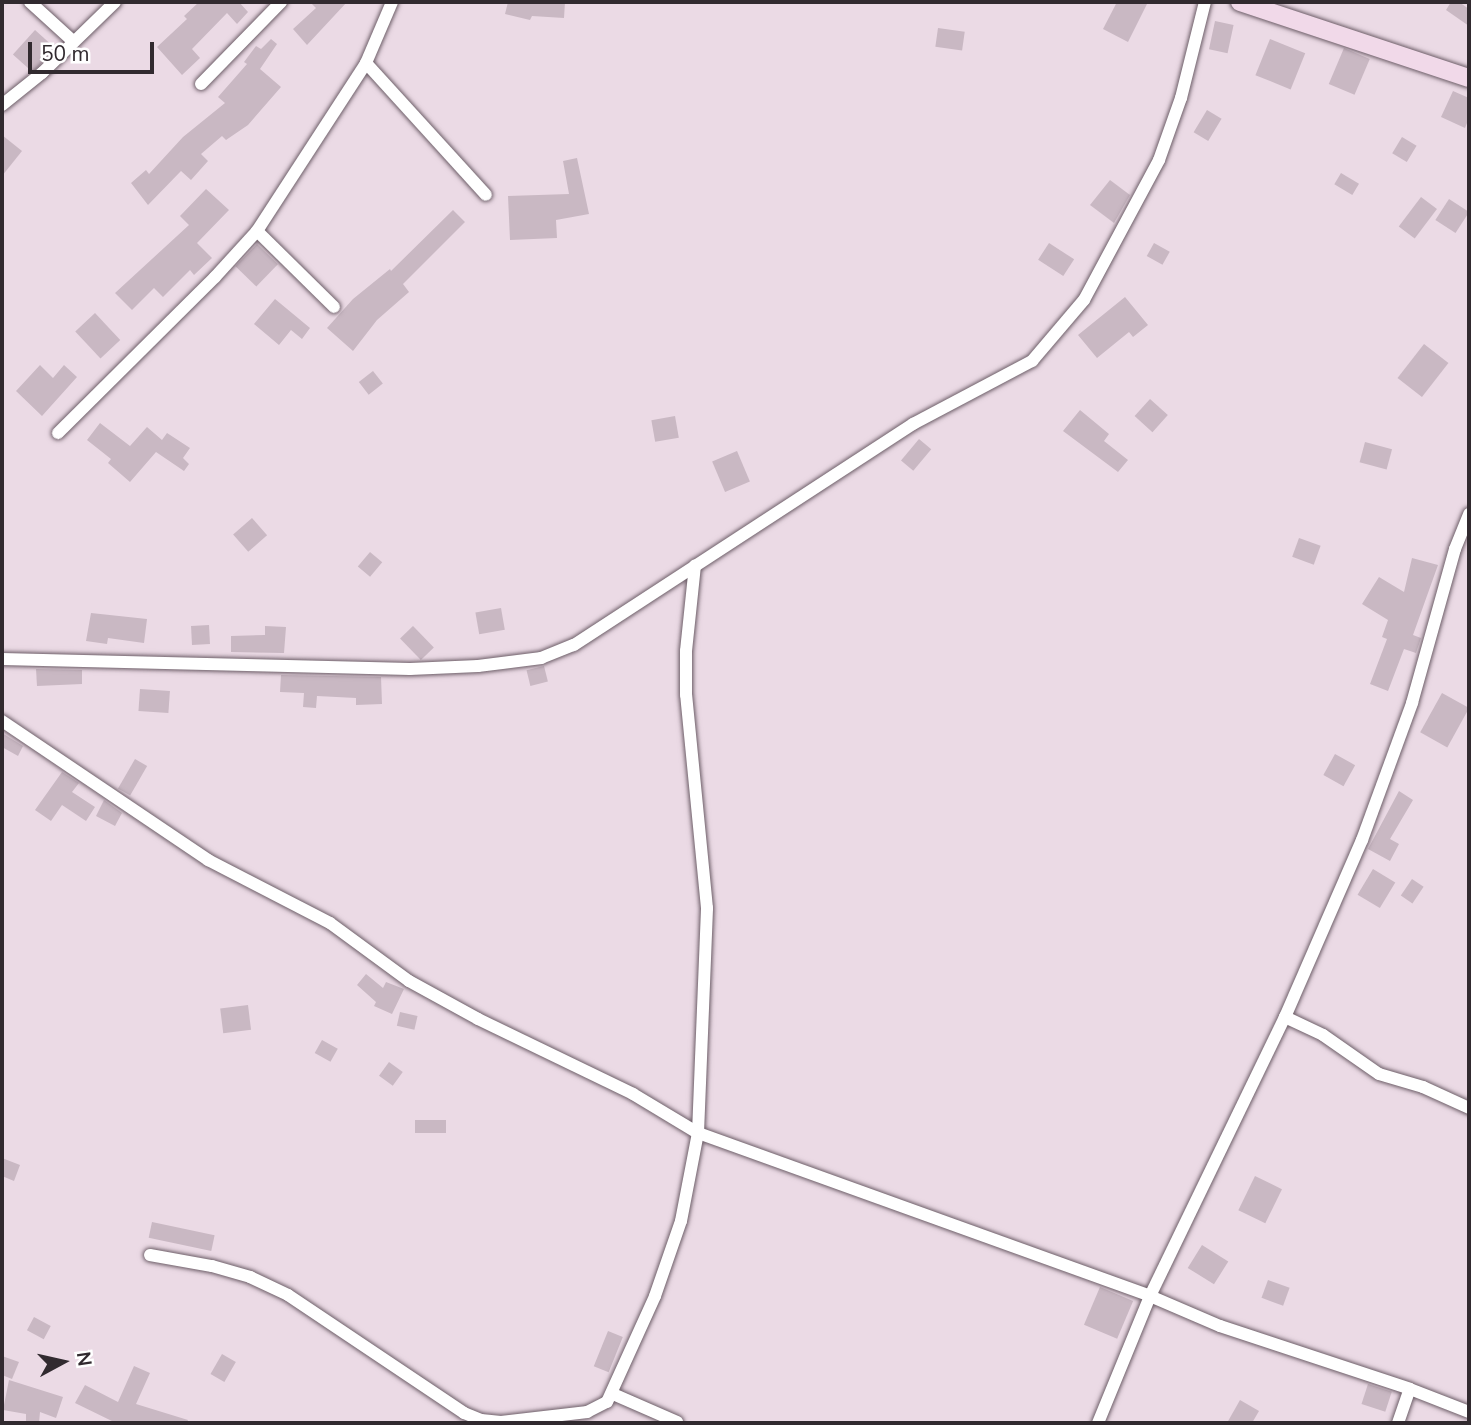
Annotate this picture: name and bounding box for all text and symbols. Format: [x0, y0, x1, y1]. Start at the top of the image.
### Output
scale bar [32, 28, 158, 72]
text: 50 m [41, 40, 90, 68]
north arrow [28, 1327, 98, 1397]
text: N [70, 1350, 98, 1368]

